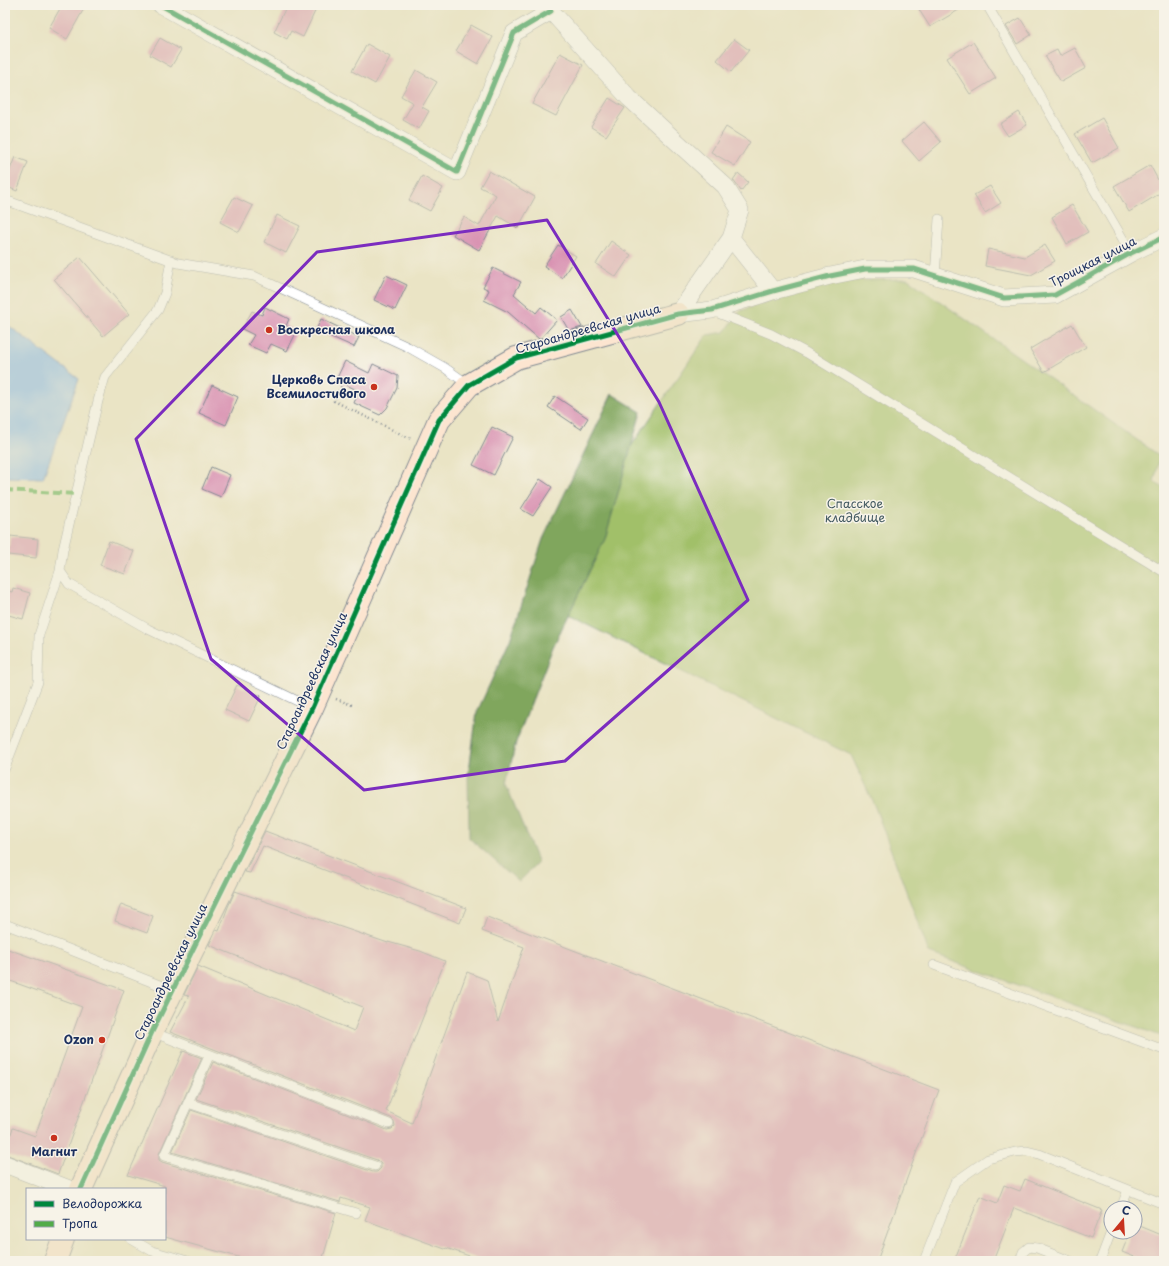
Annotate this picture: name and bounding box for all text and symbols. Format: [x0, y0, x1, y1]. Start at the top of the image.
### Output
street label: Троицкая улица [1046, 231, 1139, 291]
street label: Староандреевская улица [513, 299, 663, 357]
place label: Воскресная школа [277, 320, 395, 338]
marker: Воскресная школа [264, 325, 274, 335]
place label: Церковь Спаса Всемилостивого [267, 370, 367, 402]
marker: Церковь Спаса Всемилостивого [369, 382, 379, 392]
park label: Спасское кладбище [825, 494, 885, 526]
street label: Староандреевская улица [271, 608, 351, 752]
street label: Староандреевская улица [129, 900, 211, 1043]
place label: Ozon [64, 1030, 94, 1048]
marker: Ozon [97, 1035, 107, 1045]
marker: Магнит [49, 1133, 59, 1143]
place label: Магнит [31, 1142, 78, 1160]
legend [26, 1188, 166, 1240]
text: Велодорожка [62, 1194, 142, 1212]
north arrow [1103, 1200, 1143, 1240]
text: С [1120, 1201, 1133, 1219]
text: Тропа [62, 1214, 98, 1232]

